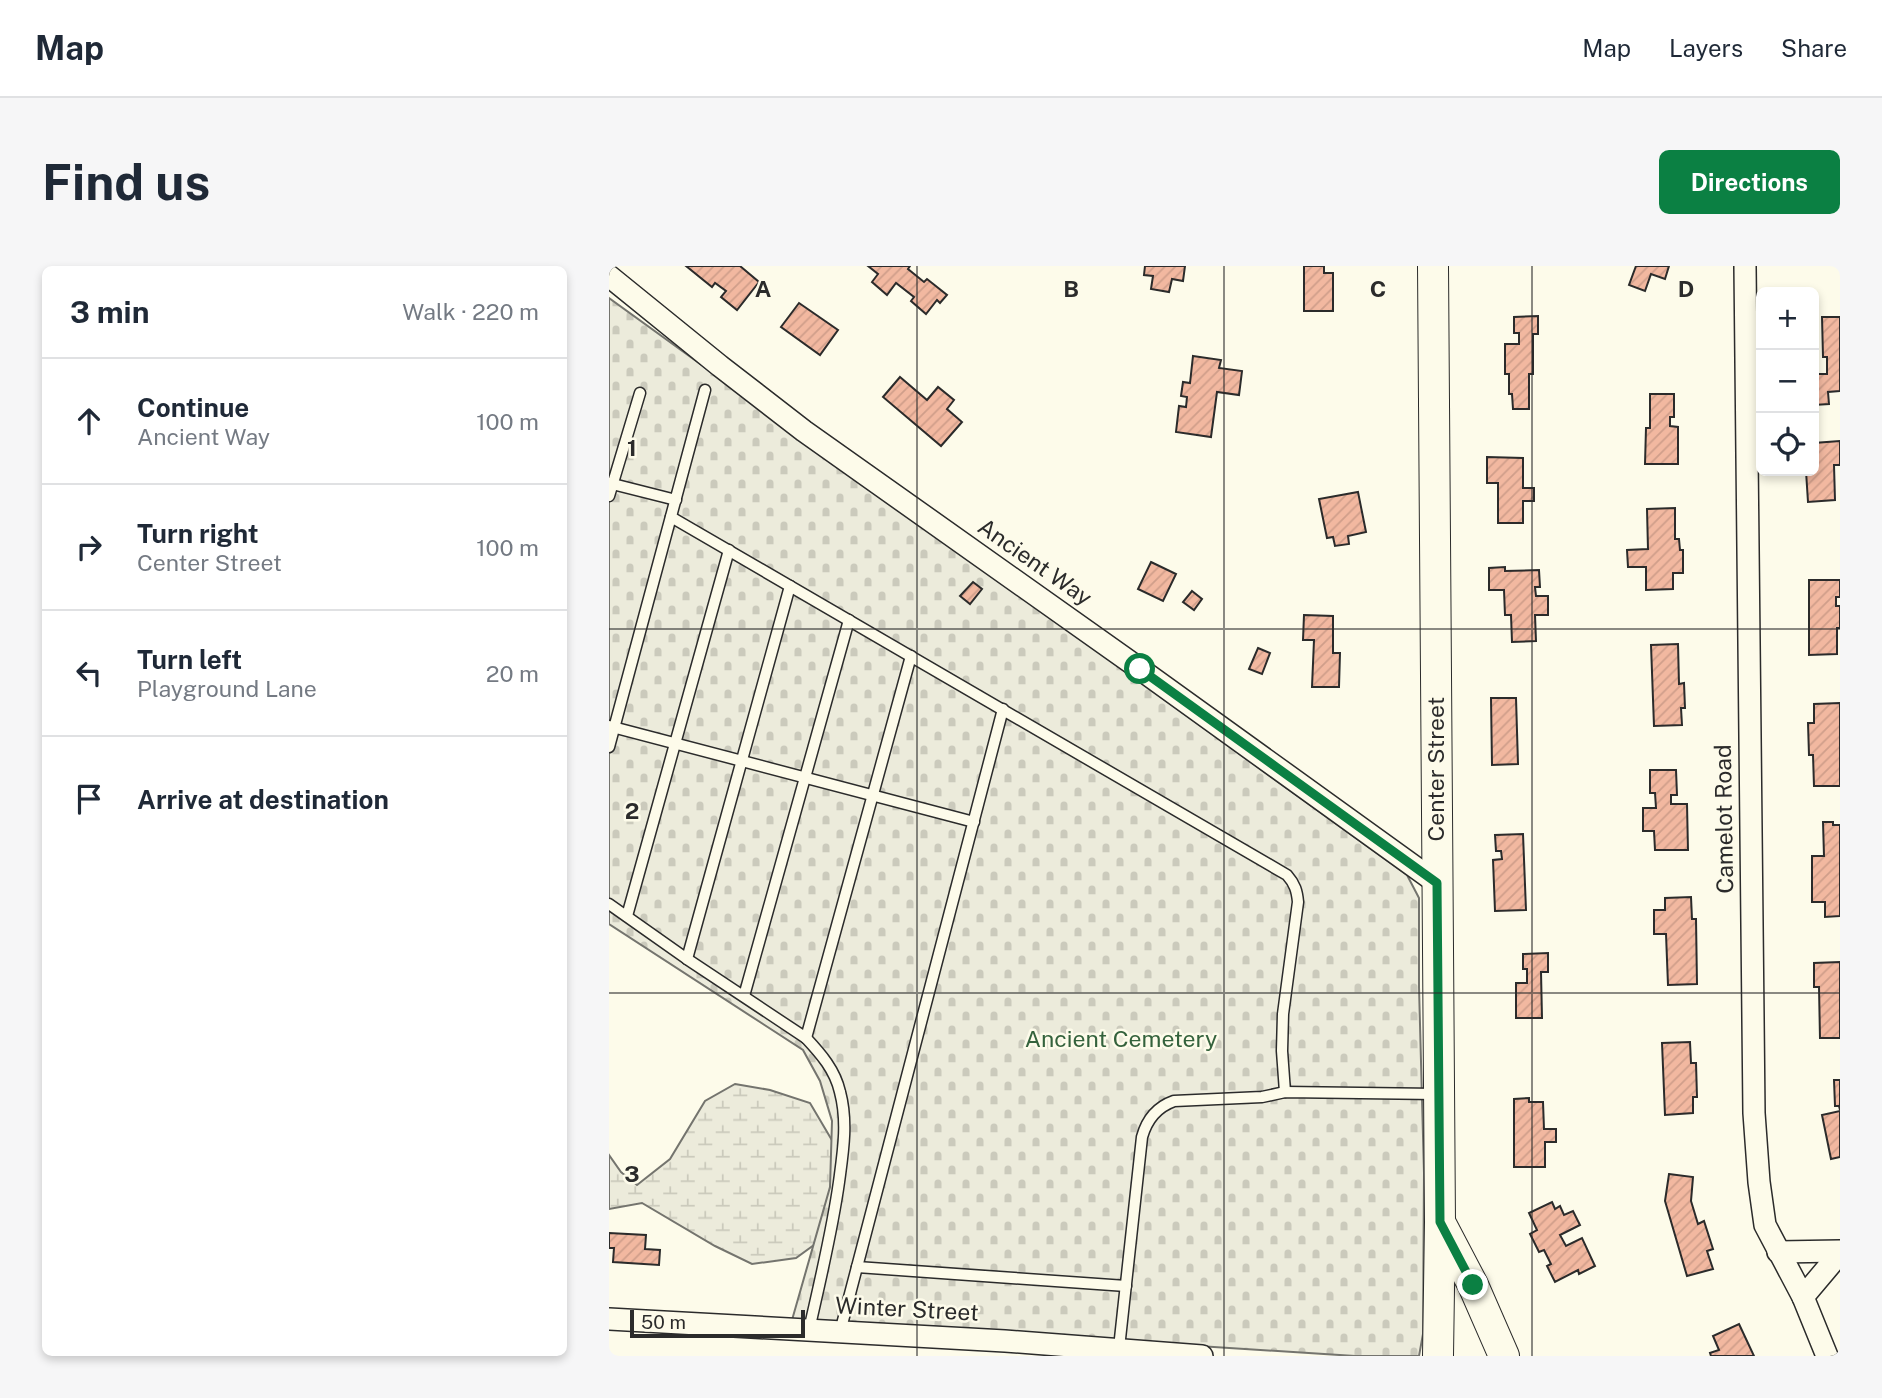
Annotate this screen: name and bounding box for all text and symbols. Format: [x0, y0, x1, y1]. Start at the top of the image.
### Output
text: Map [35, 29, 104, 67]
text: Map [1582, 34, 1631, 62]
text: Layers [1669, 34, 1743, 62]
text: Share [1781, 34, 1847, 62]
button: Directions [1659, 150, 1840, 214]
text: Find us [42, 153, 210, 211]
text: A [755, 275, 772, 302]
text: B [1063, 275, 1079, 302]
text: C [1370, 275, 1386, 302]
text: D [1678, 275, 1694, 302]
map controls [1756, 287, 1819, 476]
button: + [1756, 287, 1819, 350]
text: 3 min [70, 294, 149, 330]
text: Walk · 220 m [402, 298, 539, 325]
button: − [1756, 350, 1819, 413]
text: Continue [137, 392, 249, 423]
icon: ahead [70, 402, 108, 440]
text: 100 m [476, 408, 539, 435]
button: locate [1756, 413, 1819, 476]
text: Ancient Way [137, 423, 270, 450]
text: 1 [627, 434, 637, 461]
street label: Ancient Way [973, 512, 1098, 611]
text: Turn right [137, 518, 259, 549]
icon: right [70, 528, 108, 566]
text: 100 m [476, 534, 539, 561]
text: Center Street [137, 549, 282, 576]
text: Turn left [137, 644, 242, 675]
route start [1124, 653, 1155, 684]
icon: left [70, 654, 108, 692]
text: 20 m [486, 660, 539, 687]
text: Playground Lane [137, 675, 317, 702]
street label: Center Street [1422, 696, 1449, 842]
street label: Camelot Road [1709, 744, 1738, 894]
icon: arrive [70, 780, 108, 818]
text: Arrive at destination [137, 784, 389, 815]
text: 2 [625, 797, 639, 824]
park label: Ancient Cemetery [1025, 1025, 1217, 1052]
text: 3 [624, 1160, 640, 1187]
route end [1457, 1269, 1488, 1300]
street label: Winter Street [834, 1291, 980, 1326]
scale bar [630, 1307, 805, 1339]
text: 50 m [641, 1311, 686, 1333]

